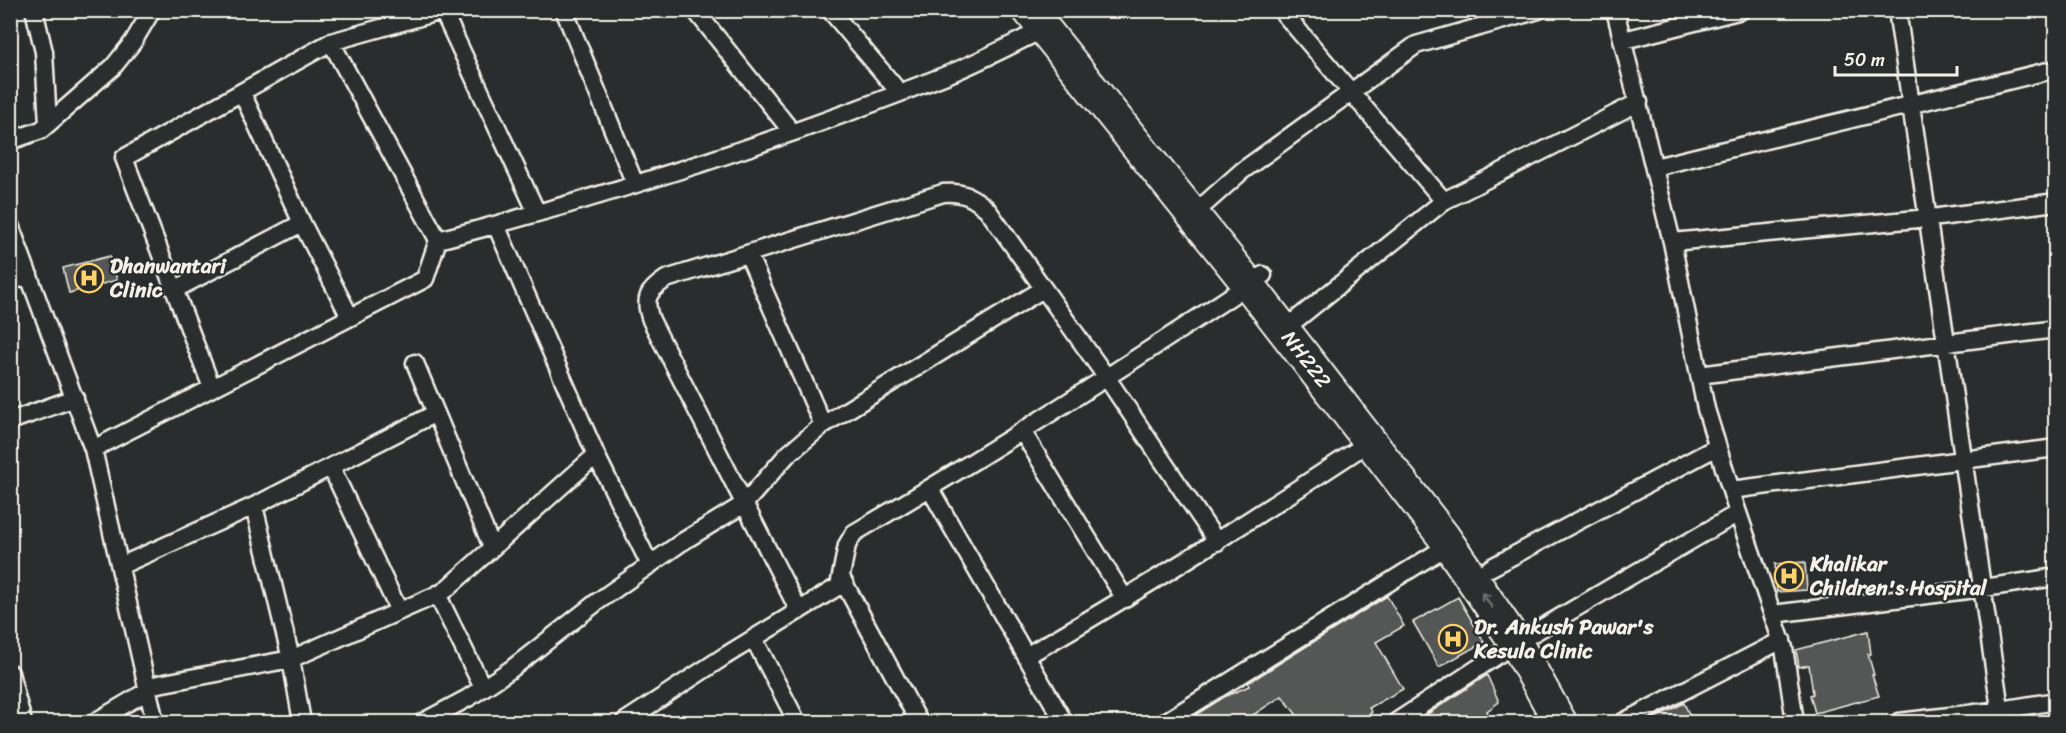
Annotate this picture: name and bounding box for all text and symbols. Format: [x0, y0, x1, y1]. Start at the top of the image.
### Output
scale bar [1835, 39, 1956, 77]
text: 50 m [1844, 44, 1885, 76]
place label: Dhanwantari Clinic [109, 247, 227, 309]
hospital icon: Dhanwantari Clinic [73, 262, 105, 294]
street label: NH222 [1271, 322, 1342, 397]
place label: Khalikar Children's Hospital [1809, 545, 1987, 607]
hospital icon: Khalikar Children's Hospital [1773, 560, 1805, 592]
one-way arrow [1481, 593, 1493, 609]
place label: Dr. Ankush Pawar's Kesula Clinic [1473, 608, 1654, 670]
hospital icon: Dr. Ankush Pawar's Kesula Clinic [1437, 623, 1469, 655]

